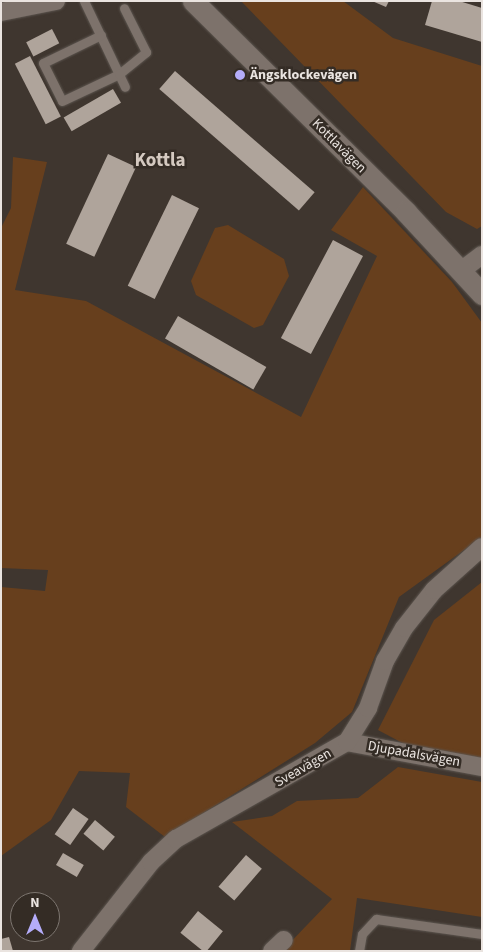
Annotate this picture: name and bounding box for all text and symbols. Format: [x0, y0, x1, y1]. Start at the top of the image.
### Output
place label: Ängsklockevägen [250, 67, 357, 83]
marker: Ängsklockevägen [234, 69, 246, 81]
street label: Kottlavägen [308, 115, 370, 177]
district label: Kottla [134, 150, 186, 172]
street label: Djupadalsvägen [367, 738, 461, 770]
street label: Sveavägen [272, 745, 334, 791]
north arrow [10, 892, 60, 942]
text: N [30, 893, 40, 913]

